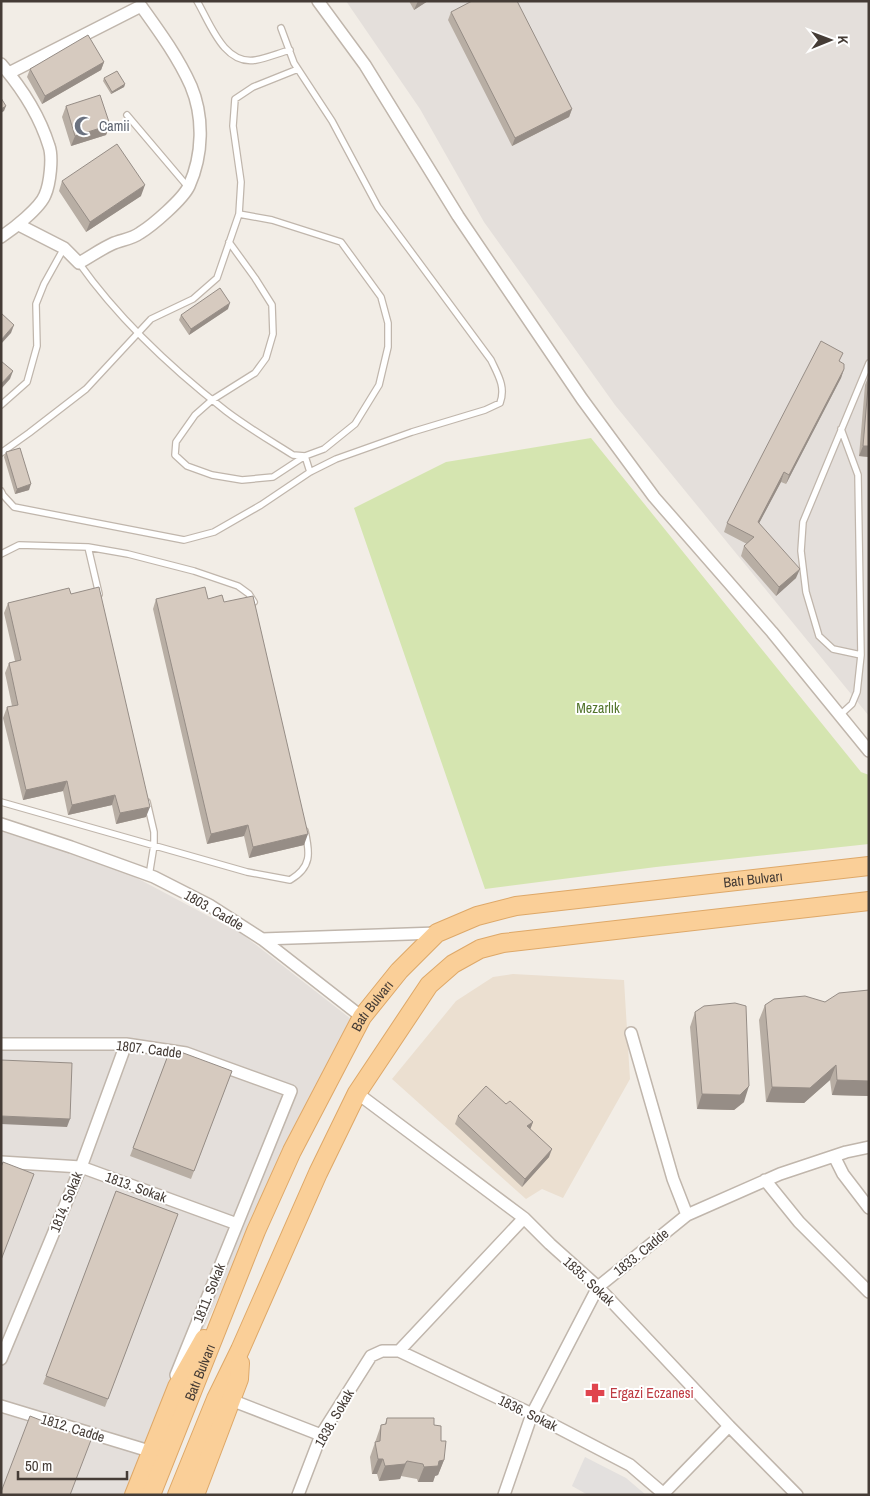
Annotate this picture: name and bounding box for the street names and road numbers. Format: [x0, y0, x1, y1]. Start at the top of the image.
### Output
street label: Batı Bulvarı [722, 867, 784, 891]
street label: 1803. Cadde [181, 886, 247, 934]
street label: Batı Bulvarı [347, 977, 397, 1034]
street label: 1807. Cadde [115, 1036, 183, 1062]
street label: 1813. Sokak [103, 1168, 169, 1206]
street label: 1814. Sokak [46, 1169, 86, 1235]
street label: 1833. Cadde [610, 1224, 672, 1280]
street label: 1835. Sokak [560, 1253, 619, 1310]
street label: 1811. Sokak [189, 1260, 229, 1326]
street label: Batı Bulvarı [180, 1341, 219, 1403]
street label: 1838. Sokak [310, 1386, 358, 1450]
street label: 1836. Sokak [495, 1391, 561, 1435]
street label: 1812. Cadde [39, 1410, 107, 1446]

